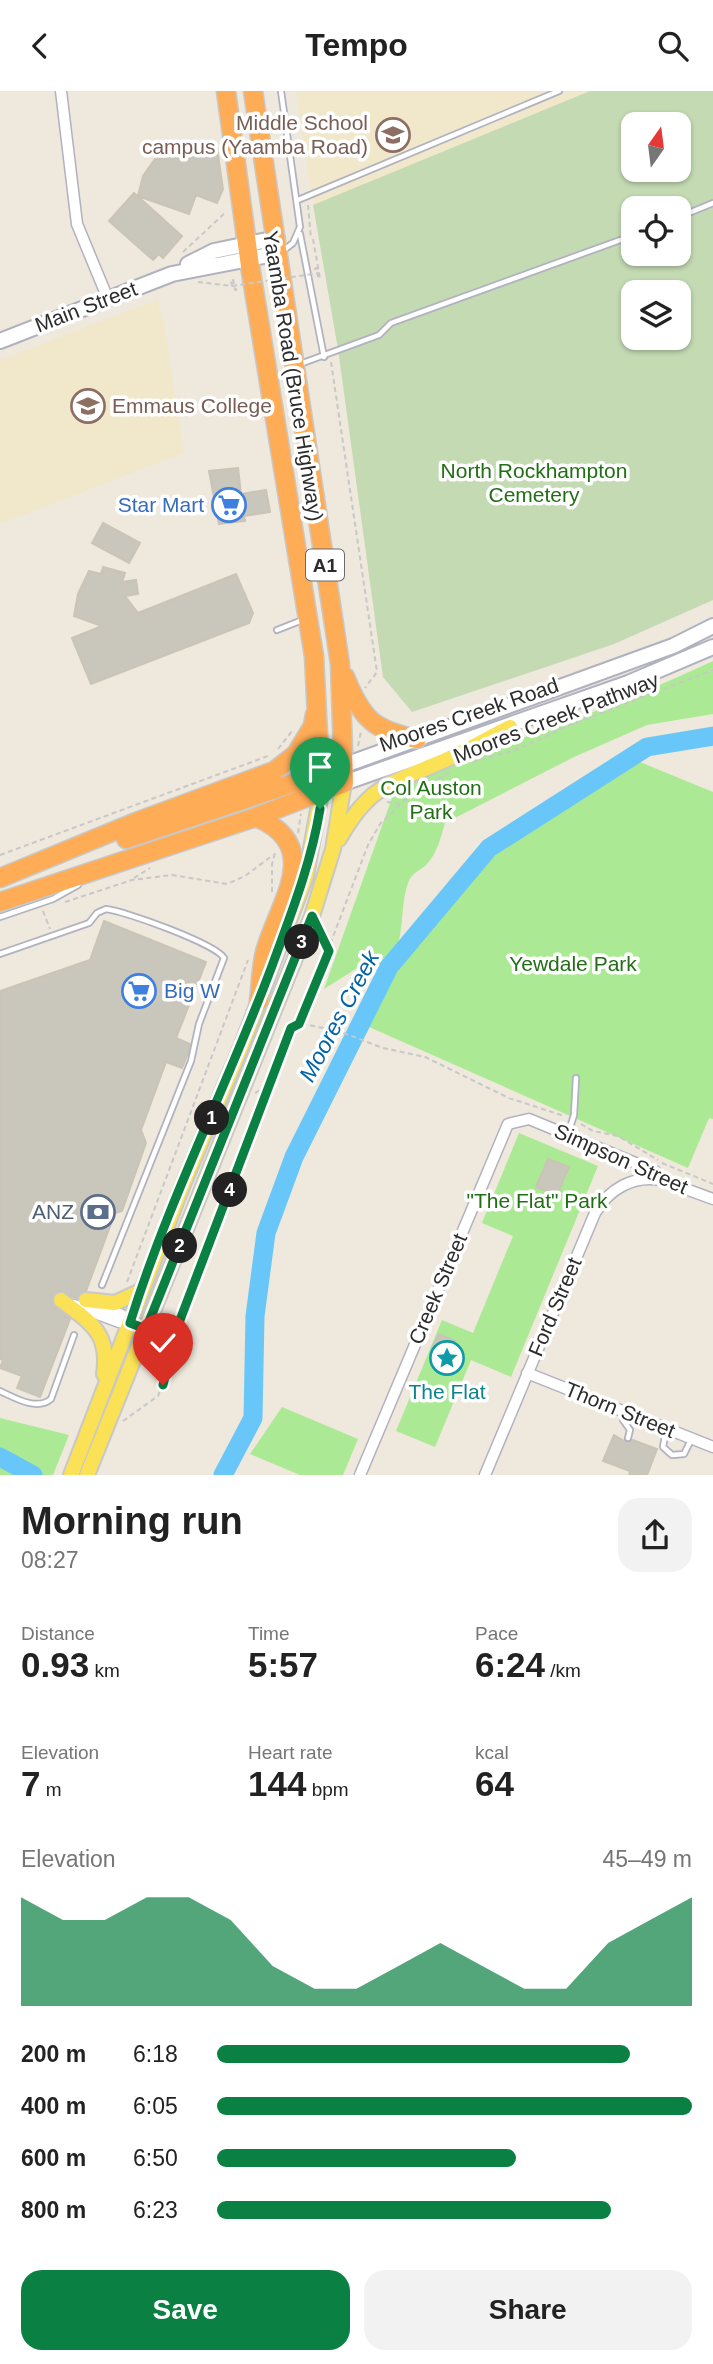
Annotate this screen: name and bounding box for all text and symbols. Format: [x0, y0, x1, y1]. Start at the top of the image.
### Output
icon: back [21, 27, 59, 65]
text: Tempo [305, 27, 408, 63]
icon: search [654, 27, 692, 65]
place label: Middle School campus (Yaamba Road) [142, 111, 368, 158]
north arrow [621, 112, 691, 182]
map controls [621, 112, 691, 350]
school or university icon: Middle School campus (Yaamba Road) [374, 116, 412, 154]
button: locate [621, 196, 691, 266]
street label: Yaamba Road (Bruce Highway) [259, 229, 328, 523]
street label: Main Street [32, 276, 140, 337]
button: layers [621, 280, 691, 350]
school or university icon: Emmaus College [69, 387, 107, 425]
place label: Emmaus College [112, 394, 272, 417]
park label: North Rockhampton Cemetery [441, 459, 627, 506]
supermarket icon: Star Mart [210, 486, 248, 524]
place label: Star Mart [118, 493, 204, 516]
road number: A1 [306, 549, 344, 580]
street label: Moores Creek Pathway [450, 668, 662, 767]
street label: Moores Creek Road [376, 673, 561, 756]
pin [290, 737, 350, 809]
icon: arrive [301, 748, 339, 786]
park label: Col Auston Park [380, 776, 482, 823]
pin: 3 [284, 925, 320, 959]
text: 3 [296, 931, 307, 952]
water label: Moores Creek [294, 945, 385, 1086]
park label: Yewdale Park [509, 952, 637, 975]
supermarket icon: Big W [120, 972, 158, 1010]
place label: Big W [164, 979, 220, 1002]
pin: 1 [194, 1101, 230, 1135]
text: 1 [206, 1107, 217, 1128]
street label: Simpson Street [551, 1119, 692, 1198]
pin: 4 [212, 1173, 247, 1207]
text: 4 [224, 1179, 235, 1200]
park label: "The Flat" Park [467, 1189, 608, 1212]
bank icon: ANZ [79, 1193, 117, 1231]
place label: ANZ [32, 1200, 74, 1223]
pin: 2 [162, 1229, 198, 1263]
street label: Creek Street [404, 1230, 471, 1348]
text: 2 [174, 1235, 185, 1256]
street label: Ford Street [523, 1254, 586, 1360]
pin [133, 1313, 193, 1385]
icon: check [144, 1324, 182, 1362]
place icon: The Flat [428, 1339, 466, 1377]
street label: Thorn Street [562, 1377, 679, 1442]
place label: The Flat [408, 1380, 486, 1403]
button: share [618, 1498, 692, 1572]
text: Morning run [21, 1500, 243, 1542]
text: 08:27 [21, 1547, 79, 1573]
text: Distance [21, 1623, 95, 1644]
text: Time [248, 1623, 290, 1644]
text: Pace [475, 1623, 518, 1644]
text: 0.93 [21, 1645, 89, 1684]
text: 5:57 [248, 1645, 318, 1684]
text: 6:24 [475, 1645, 545, 1684]
text: km [89, 1660, 120, 1681]
text: /km [545, 1660, 581, 1681]
text: Elevation [21, 1742, 99, 1763]
text: Heart rate [248, 1742, 332, 1763]
text: kcal [475, 1742, 509, 1763]
text: 7 [21, 1764, 40, 1803]
text: 144 [248, 1764, 306, 1803]
text: 64 [475, 1764, 514, 1803]
text: m [40, 1779, 62, 1800]
text: bpm [306, 1779, 349, 1800]
text: Elevation [21, 1846, 116, 1872]
text: 45–49 m [602, 1846, 692, 1872]
text: 200 m [21, 2041, 86, 2067]
text: 6:18 [133, 2041, 178, 2067]
text: 400 m [21, 2093, 86, 2119]
text: 6:05 [133, 2093, 178, 2119]
text: 600 m [21, 2145, 86, 2171]
text: 6:50 [133, 2145, 178, 2171]
text: 800 m [21, 2197, 86, 2223]
text: 6:23 [133, 2197, 178, 2223]
button: Save [21, 2270, 350, 2350]
button: Share [364, 2270, 692, 2350]

